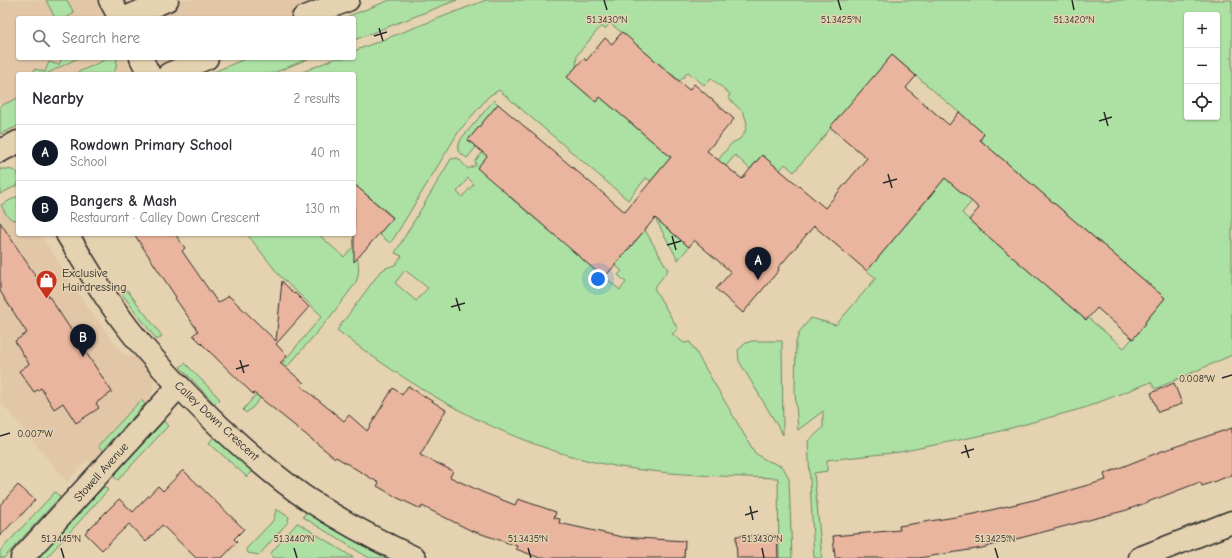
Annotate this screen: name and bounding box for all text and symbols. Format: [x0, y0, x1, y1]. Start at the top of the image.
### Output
map controls [1184, 12, 1220, 120]
button: + [1184, 12, 1220, 48]
text: 51.3430°N [586, 14, 628, 26]
text: 51.3425°N [821, 14, 861, 26]
text: 51.3420°N [1053, 14, 1095, 26]
search box [16, 16, 356, 60]
icon: search [30, 27, 52, 49]
text: Search here [62, 29, 140, 47]
button: − [1184, 48, 1220, 84]
button: locate [1184, 84, 1220, 120]
text: Nearby [32, 89, 83, 108]
text: 2 results [293, 91, 340, 106]
text: Rowdown Primary School [70, 136, 232, 154]
text: A [41, 145, 49, 160]
text: 40 m [311, 145, 340, 160]
text: School [70, 154, 107, 169]
text: Bangers & Mash [70, 192, 177, 210]
text: B [41, 201, 49, 216]
text: 130 m [305, 201, 340, 216]
text: Restaurant · Calley Down Crescent [70, 210, 259, 225]
pin: A [745, 247, 771, 280]
place label: Exclusive Hairdressing [62, 266, 127, 294]
shop icon: Exclusive Hairdressing [33, 267, 59, 300]
your location [588, 269, 608, 289]
pin: B [70, 324, 96, 357]
text: 0.008°W [1179, 373, 1215, 385]
street label: Calley Down Crescent [172, 378, 263, 464]
text: 0.007°W [17, 428, 53, 440]
street label: Stowell Avenue [71, 440, 131, 504]
text: 51.3445°N [41, 533, 81, 545]
text: 51.3440°N [274, 533, 314, 545]
text: 51.3435°N [508, 533, 548, 545]
text: 51.3430°N [741, 533, 783, 545]
text: 51.3425°N [975, 533, 1015, 545]

